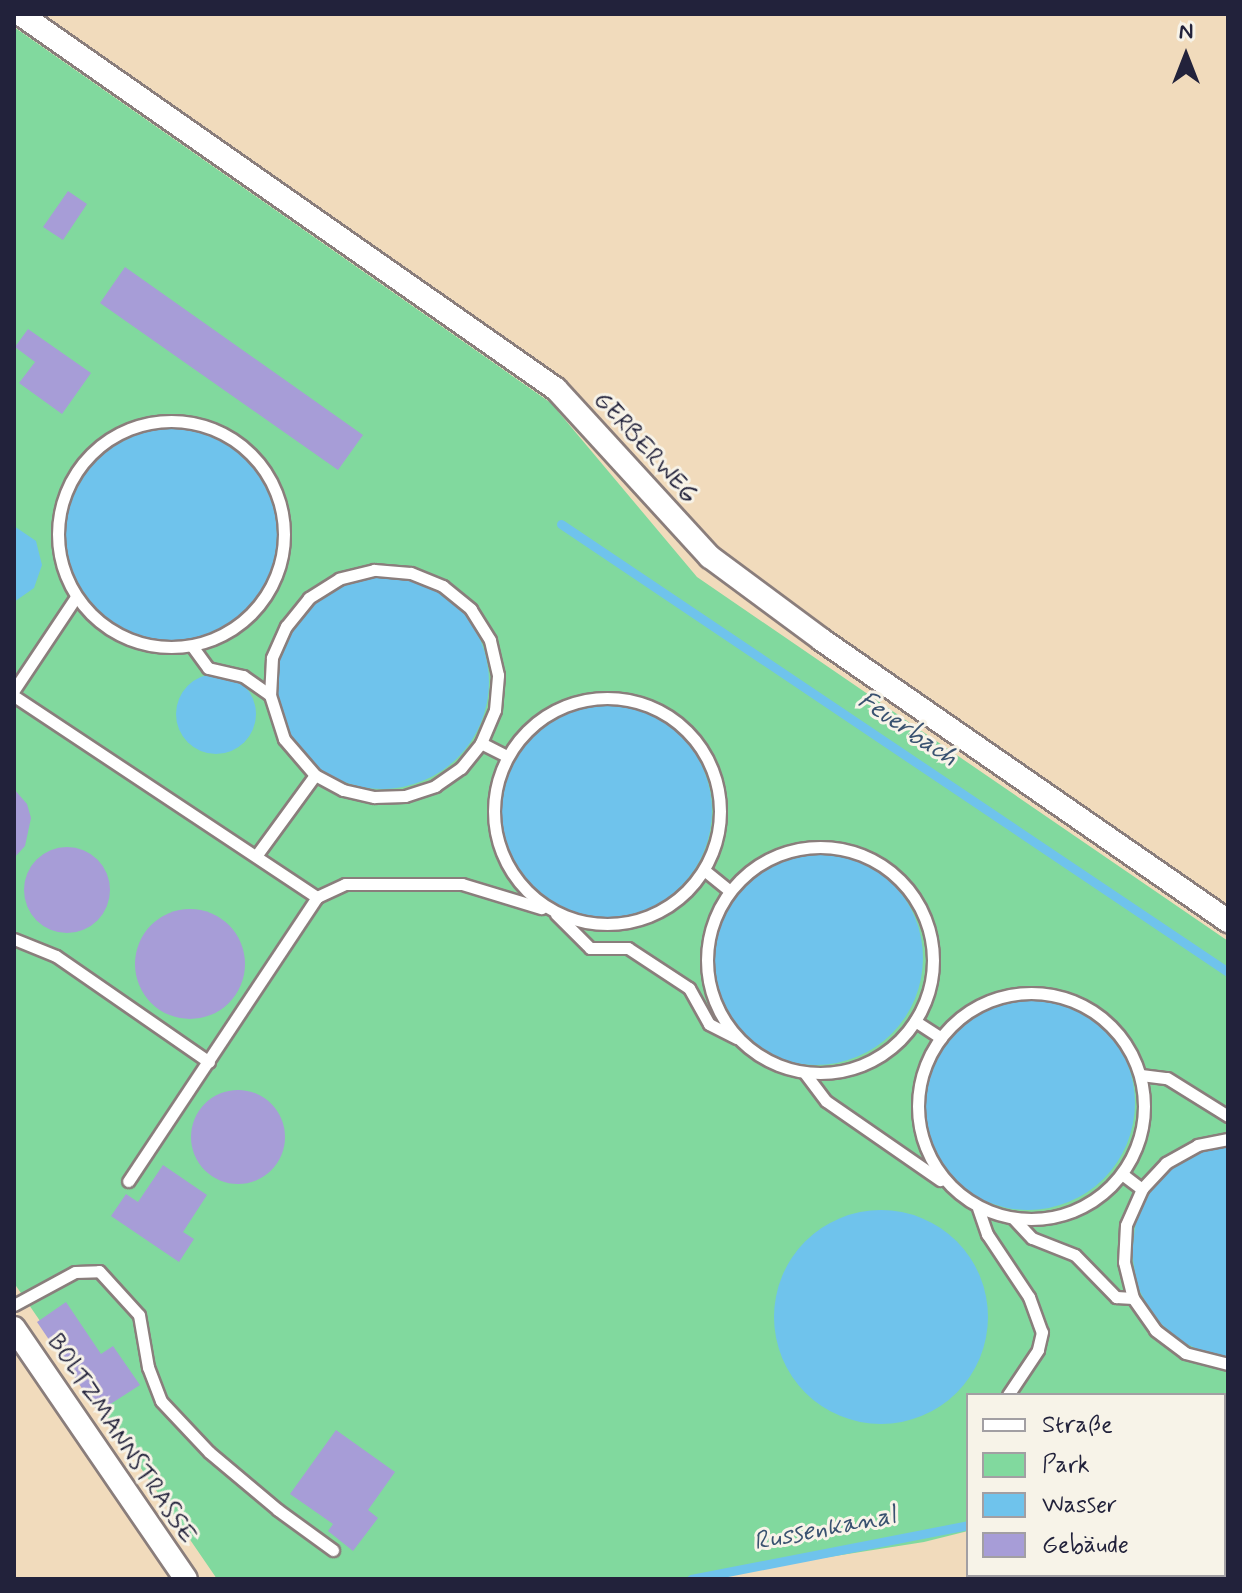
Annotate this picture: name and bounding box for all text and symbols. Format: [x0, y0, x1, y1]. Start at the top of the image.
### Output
north arrow [1146, 16, 1226, 96]
text: N [1179, 18, 1193, 46]
street label: GERBERWEG [587, 386, 703, 510]
water label: Feuerbach [852, 686, 962, 774]
street label: BOLTZMANNSTRASSE [40, 1329, 202, 1549]
legend [966, 1393, 1226, 1577]
text: Straße [1042, 1410, 1113, 1441]
text: Park [1042, 1450, 1090, 1481]
text: Wasser [1042, 1490, 1117, 1521]
water label: Russenkanal [751, 1501, 899, 1559]
text: Gebäude [1042, 1530, 1129, 1561]

